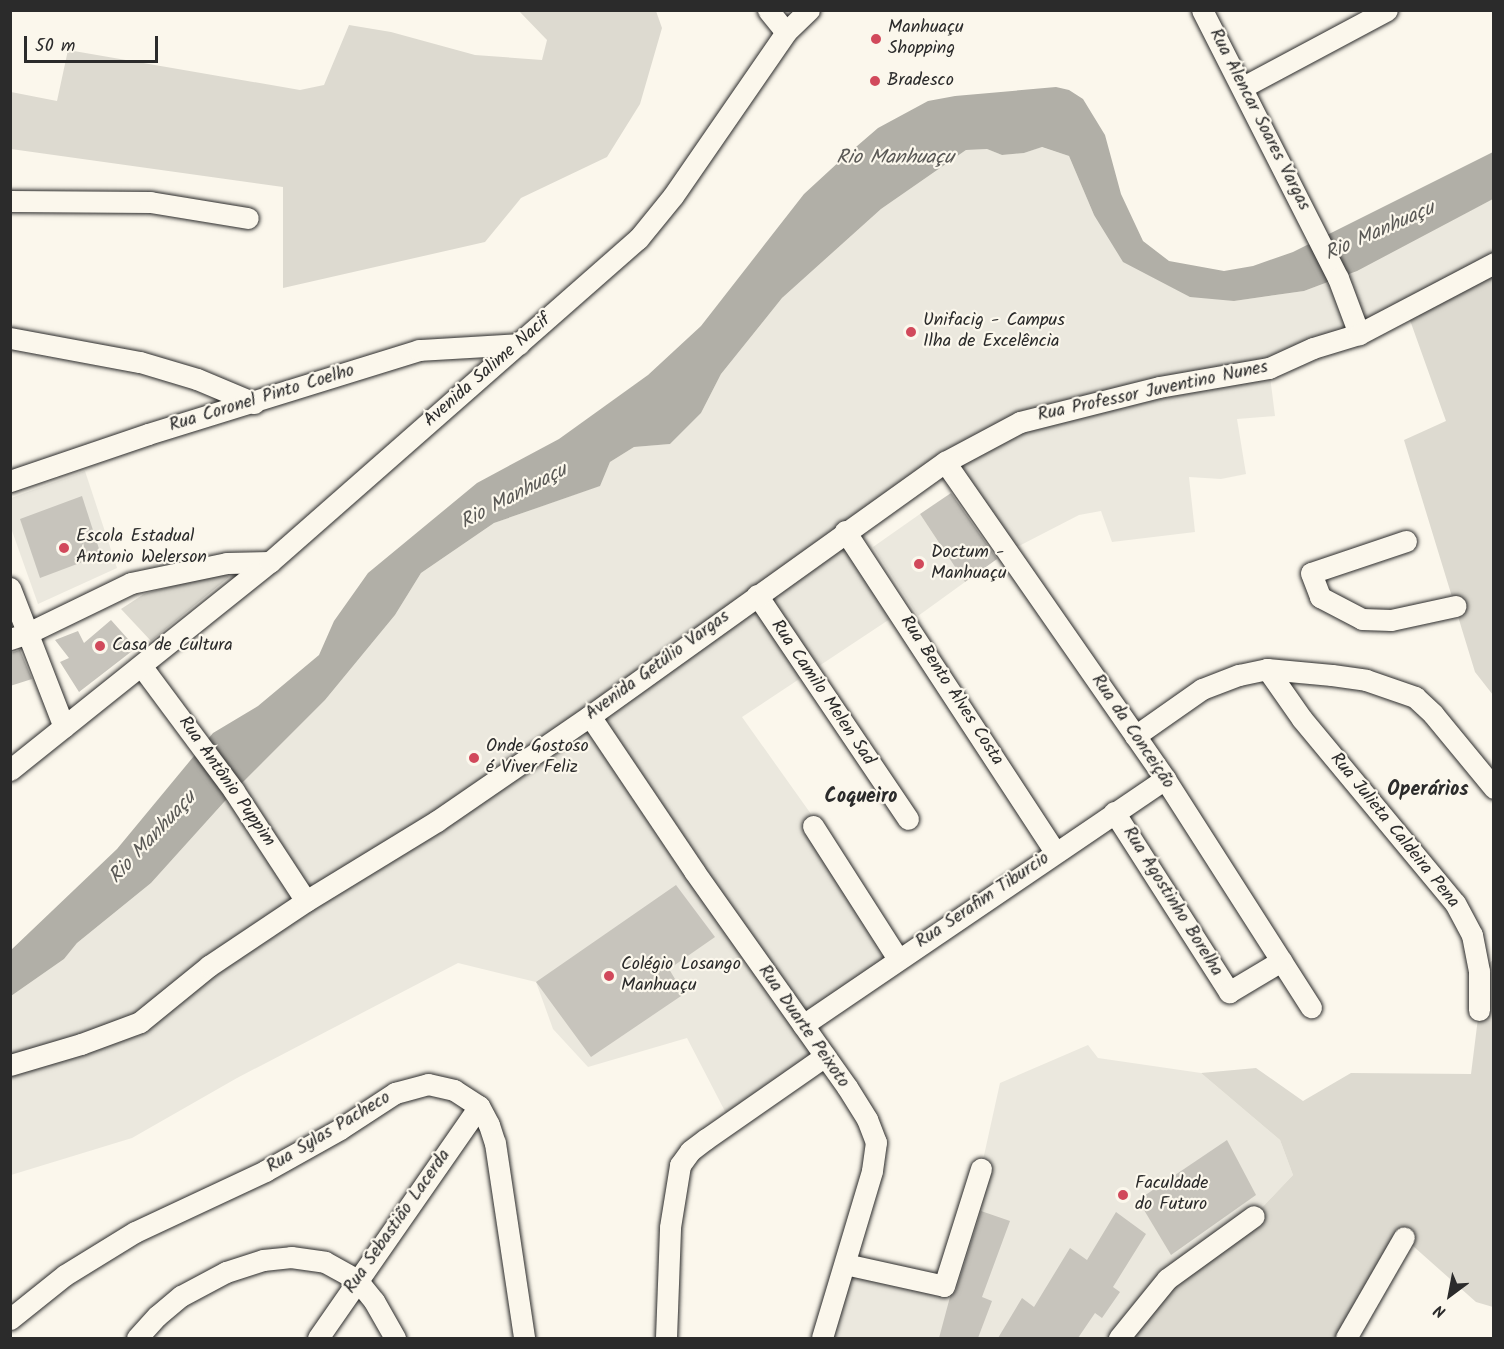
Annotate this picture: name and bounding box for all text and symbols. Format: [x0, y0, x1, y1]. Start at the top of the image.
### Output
place label: Manhuaçu Shopping [888, 18, 964, 60]
scale bar [27, 24, 160, 62]
street label: Rua Alencar Soares Vargas [1204, 25, 1314, 215]
text: 50 m [35, 32, 75, 61]
marker: Manhuaçu Shopping [869, 32, 883, 46]
place label: Bradesco [887, 70, 954, 92]
marker: Bradesco [868, 74, 882, 88]
water label: Rio Manhuaçu [836, 146, 954, 170]
water label: Rio Manhuaçu [1321, 197, 1439, 267]
street label: Avenida Salime Nacif [420, 310, 556, 432]
place label: Unifacig - Campus Ilha de Excelência [923, 311, 1065, 354]
marker: Unifacig - Campus Ilha de Excelência [904, 325, 918, 339]
street label: Rua Professor Juventino Nunes [1036, 357, 1270, 427]
street label: Rua Coronel Pinto Coelho [167, 361, 357, 437]
water label: Rio Manhuaçu [456, 459, 572, 535]
place label: Escola Estadual Antonio Welerson [76, 527, 207, 570]
marker: Escola Estadual Antonio Welerson [57, 541, 71, 555]
place label: Doctum - Manhuaçu [931, 543, 1007, 586]
marker: Doctum - Manhuaçu [912, 557, 926, 571]
street label: Avenida Getúlio Vargas [582, 607, 734, 725]
street label: Rua Bento Alves Costa [894, 612, 1008, 770]
street label: Rua Camilo Melen Sad [765, 616, 879, 770]
place label: Casa de Cultura [112, 635, 233, 657]
marker: Casa de Cultura [93, 639, 107, 653]
street label: Rua da Conceição [1086, 671, 1178, 793]
street label: Rua Antônio Puppim [173, 713, 279, 851]
place label: Onde Gostoso é Viver Feliz [486, 737, 589, 780]
street label: Rua Julieta Caldeira Pena [1325, 749, 1463, 913]
marker: Onde Gostoso é Viver Feliz [467, 751, 481, 765]
district label: Operários [1387, 778, 1469, 802]
district label: Coqueiro [825, 785, 897, 809]
water label: Rio Manhuaçu [104, 787, 202, 889]
street label: Rua Agostinho Borelha [1117, 823, 1227, 981]
street label: Rua Serafim Tiburcio [912, 848, 1054, 954]
place label: Colégio Losango Manhuaçu [621, 955, 741, 998]
street label: Rua Duarte Peixoto [753, 961, 853, 1093]
marker: Colégio Losango Manhuaçu [602, 969, 616, 983]
street label: Rua Sylas Pacheco [263, 1088, 395, 1178]
street label: Rua Sebastião Lacerda [340, 1146, 456, 1298]
place label: Faculdade do Futuro [1135, 1174, 1208, 1216]
marker: Faculdade do Futuro [1116, 1188, 1130, 1202]
north arrow [1420, 1265, 1480, 1325]
text: N [1429, 1297, 1451, 1324]

